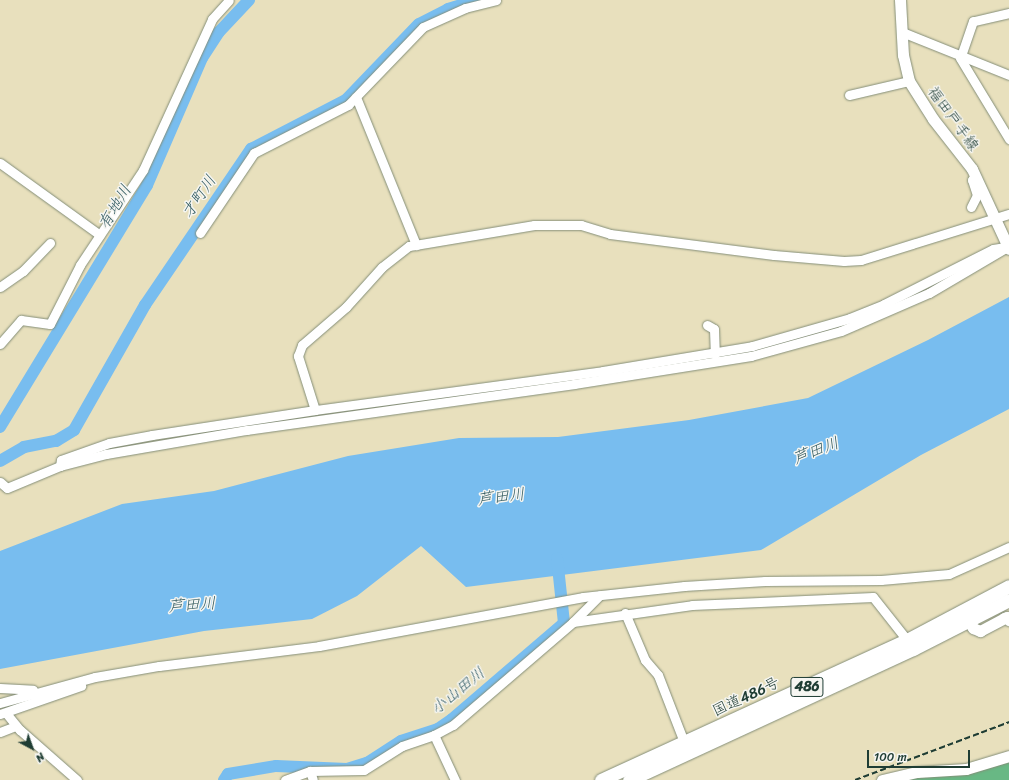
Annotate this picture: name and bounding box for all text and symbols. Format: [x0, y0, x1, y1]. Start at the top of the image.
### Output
street label: 福田戸手線 [924, 83, 982, 155]
water label: 才町川 [178, 172, 220, 222]
water label: 有地川 [94, 181, 136, 233]
water label: 芦田川 [790, 433, 842, 469]
water label: 芦田川 [476, 485, 526, 509]
water label: 芦田川 [167, 594, 217, 616]
water label: 小山田川 [427, 663, 489, 719]
street label: 国道486号 [710, 674, 782, 720]
road number: 486 [790, 675, 824, 699]
north arrow [12, 728, 52, 768]
scale bar [869, 742, 972, 768]
text: 100 m [874, 746, 907, 768]
text: N [31, 748, 49, 767]

